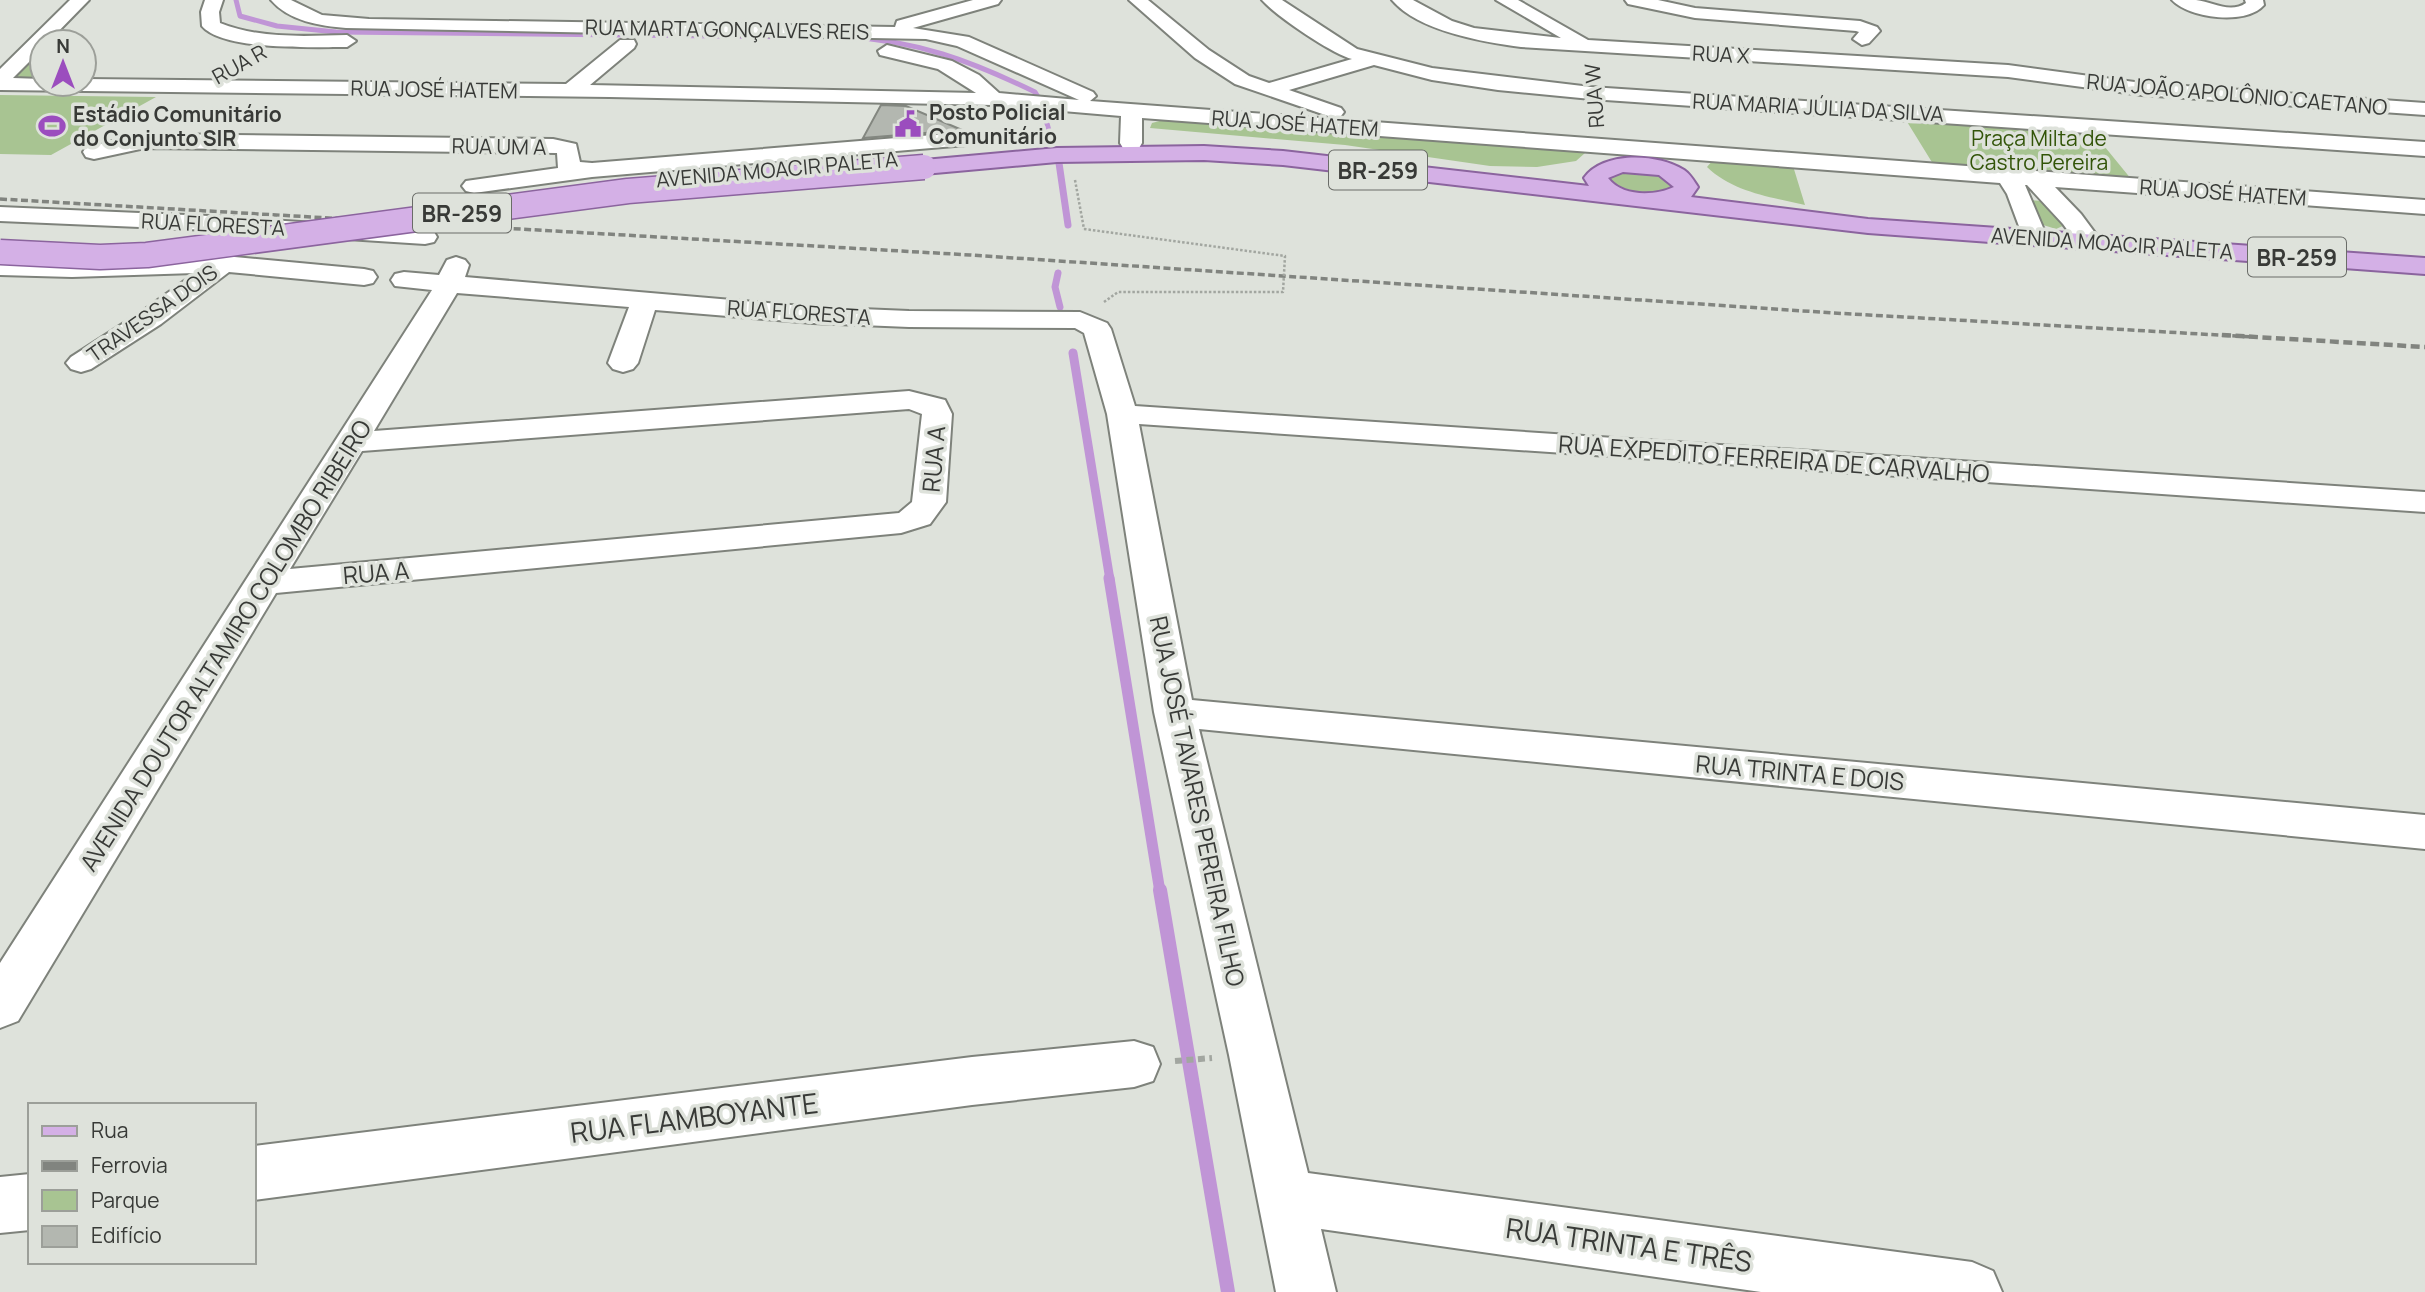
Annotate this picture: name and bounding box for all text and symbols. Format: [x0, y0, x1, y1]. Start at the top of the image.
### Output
street label: RUA MARTA GONÇALVES REIS [585, 13, 869, 45]
north arrow [28, 28, 98, 98]
text: N [56, 33, 70, 59]
street label: RUA R [207, 38, 271, 90]
street label: RUA X [1692, 39, 1751, 70]
street label: RUA W [1578, 63, 1610, 129]
street label: RUA JOÃO APOLÔNIO CAETANO [2085, 67, 2389, 121]
street label: RUA JOSÉ HATEM [350, 74, 518, 104]
street label: RUA MARIA JÚLIA DA SILVA [1692, 86, 1944, 128]
place label: Posto Policial Comunitário [929, 98, 1066, 150]
place label: Estádio Comunitário do Conjunto SIR [73, 100, 282, 152]
street label: RUA JOSÉ HATEM [1210, 103, 1380, 143]
public building icon: Posto Policial Comunitário [893, 109, 923, 139]
sports icon: Estádio Comunitário do Conjunto SIR [37, 111, 67, 141]
park label: Praça Milta de Castro Pereira [1970, 124, 2108, 176]
street label: RUA UM A [451, 131, 547, 161]
street label: AVENIDA MOACIR PALETA [655, 144, 899, 194]
road number: BR-259 [1329, 150, 1427, 190]
street label: RUA JOSÉ HATEM [2138, 172, 2308, 212]
road number: BR-259 [413, 194, 511, 232]
street label: RUA FLORESTA [140, 206, 286, 242]
street label: AVENIDA MOACIR PALETA [1990, 221, 2234, 265]
road number: BR-259 [2248, 238, 2346, 276]
street label: TRAVESSA DOIS [81, 258, 223, 368]
street label: RUA FLORESTA [726, 293, 872, 331]
street label: AVENIDA DOUTOR ALTAMIRO COLOMBO RIBEIRO [72, 413, 378, 877]
street label: RUA A [914, 424, 952, 494]
street label: RUA EXPEDITO FERREIRA DE CARVALHO [1557, 426, 1991, 490]
street label: RUA A [341, 553, 411, 591]
street label: RUA JOSÉ TAVARES PEREIRA FILHO [1143, 613, 1253, 989]
street label: RUA TRINTA E DOIS [1694, 746, 1906, 798]
street label: RUA FLAMBOYANTE [568, 1083, 820, 1151]
legend [28, 1103, 256, 1264]
text: Rua [91, 1116, 128, 1144]
text: Ferrovia [91, 1151, 168, 1179]
text: Parque [91, 1186, 160, 1214]
street label: RUA TRINTA E TRÊS [1504, 1208, 1754, 1280]
text: Edifício [91, 1221, 162, 1249]

